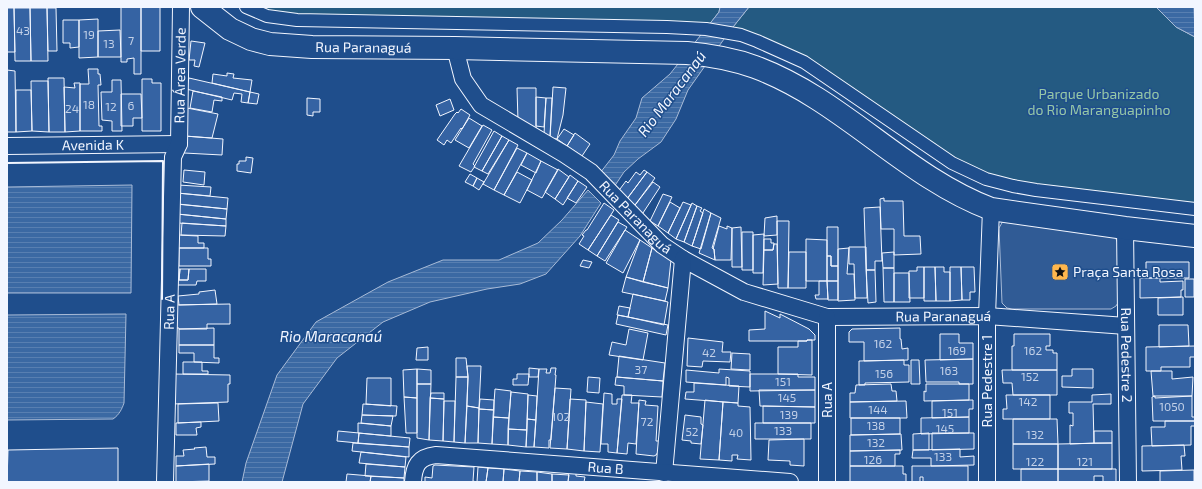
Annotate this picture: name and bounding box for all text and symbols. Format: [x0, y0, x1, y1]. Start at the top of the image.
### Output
house number: 43 [16, 23, 30, 37]
house number: 19 [83, 27, 95, 41]
street label: Rua Área Verde [170, 27, 189, 123]
house number: 7 [128, 33, 134, 47]
house number: 13 [103, 36, 115, 50]
street label: Rua Paranaguá [315, 38, 411, 56]
water label: Rio Maracanaú [633, 47, 709, 140]
park label: Parque Urbanizado do Rio Maranguapinho [1028, 85, 1171, 118]
house number: 18 [83, 97, 95, 111]
house number: 6 [128, 98, 135, 112]
house number: 12 [105, 99, 117, 113]
house number: 24 [65, 101, 79, 115]
street label: Avenida K [62, 136, 125, 153]
street label: Rua Paranaguá [596, 177, 675, 257]
place icon: Praça Santa Rosa [1050, 262, 1070, 282]
place label: Praça Santa Rosa [1073, 263, 1183, 281]
street label: Rua A [160, 294, 178, 330]
street label: Rua Paranaguá [895, 307, 992, 325]
street label: Rua Pedestre 2 [1118, 307, 1136, 403]
water label: Rio Maracanaú [280, 327, 382, 345]
street label: Rua Pedestre 1 [978, 335, 995, 427]
house number: 162 [874, 336, 892, 350]
house number: 169 [948, 343, 966, 357]
house number: 162 [1024, 343, 1042, 357]
house number: 42 [702, 345, 716, 359]
house number: 37 [635, 362, 647, 376]
house number: 163 [940, 363, 958, 377]
house number: 156 [875, 366, 893, 380]
house number: 152 [1021, 369, 1039, 383]
house number: 151 [775, 374, 791, 388]
street label: Rua A [818, 382, 835, 418]
house number: 145 [778, 390, 796, 404]
house number: 142 [1019, 394, 1038, 408]
house number: 1050 [1159, 399, 1185, 413]
house number: 144 [868, 402, 888, 416]
house number: 151 [942, 405, 958, 419]
house number: 139 [780, 407, 798, 421]
house number: 102 [552, 409, 571, 423]
house number: 72 [641, 414, 654, 428]
house number: 138 [867, 418, 885, 432]
house number: 145 [936, 421, 954, 435]
house number: 133 [774, 423, 792, 437]
house number: 52 [685, 424, 699, 438]
house number: 40 [729, 425, 743, 439]
house number: 132 [1026, 427, 1044, 441]
house number: 132 [867, 435, 885, 449]
house number: 133 [934, 449, 952, 463]
house number: 126 [864, 452, 882, 466]
house number: 122 [1026, 454, 1044, 468]
house number: 121 [1077, 454, 1093, 468]
street label: Rua B [587, 458, 624, 477]

